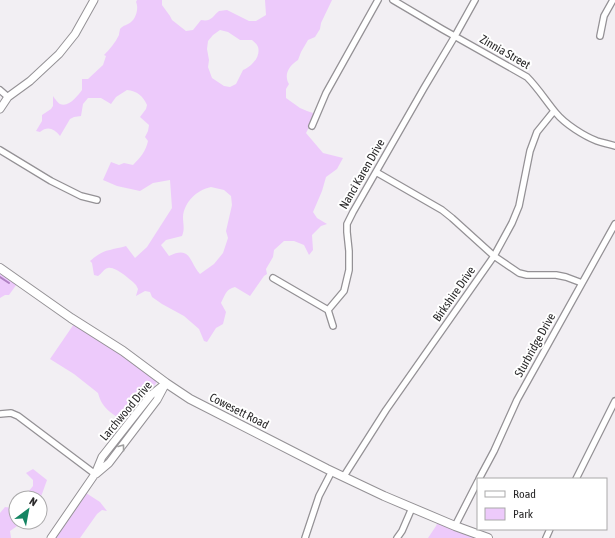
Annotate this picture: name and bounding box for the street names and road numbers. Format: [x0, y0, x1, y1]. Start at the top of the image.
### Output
street label: Zinnia Street [477, 32, 533, 72]
street label: Nanci Karen Drive [336, 137, 388, 211]
street label: Birkshire Drive [430, 264, 478, 324]
street label: Sturbridge Drive [512, 311, 558, 379]
street label: Larchwood Drive [97, 379, 155, 443]
street label: Cowesett Road [207, 390, 271, 432]

